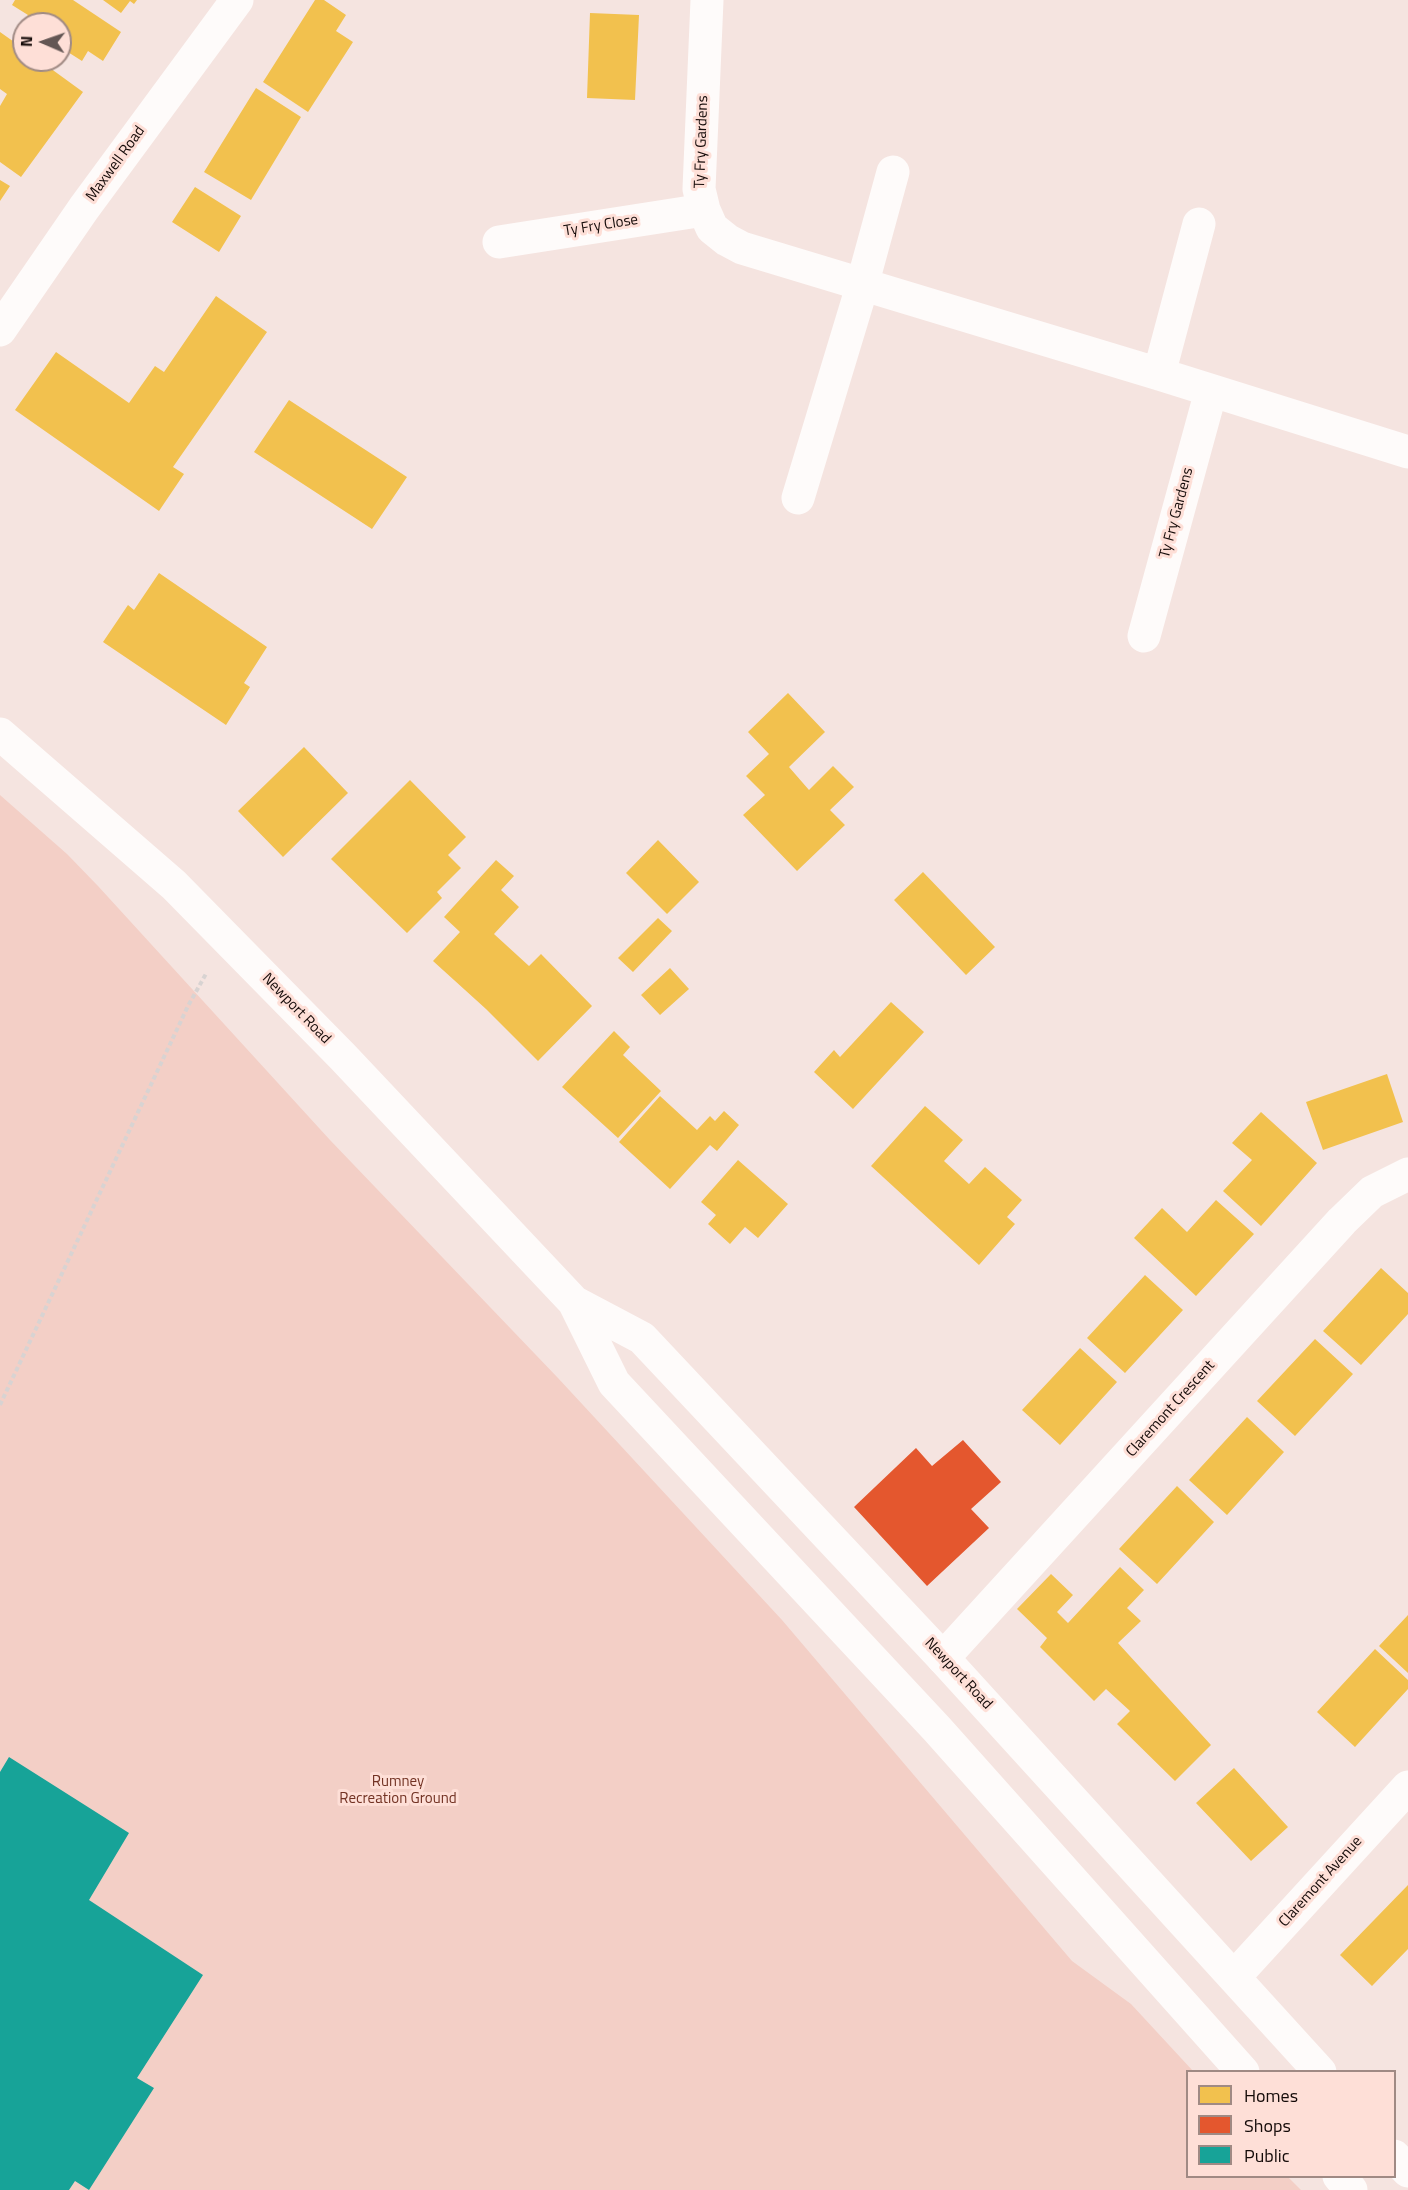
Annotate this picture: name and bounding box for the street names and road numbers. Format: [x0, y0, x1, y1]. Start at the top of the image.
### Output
street label: Ty Fry Gardens [691, 95, 713, 189]
street label: Maxwell Road [83, 123, 149, 205]
street label: Ty Fry Close [563, 211, 639, 241]
street label: Ty Fry Gardens [1156, 466, 1198, 560]
street label: Newport Road [258, 970, 334, 1048]
street label: Claremont Crescent [1123, 1357, 1219, 1461]
street label: Newport Road [920, 1635, 996, 1713]
street label: Claremont Avenue [1276, 1833, 1366, 1931]

